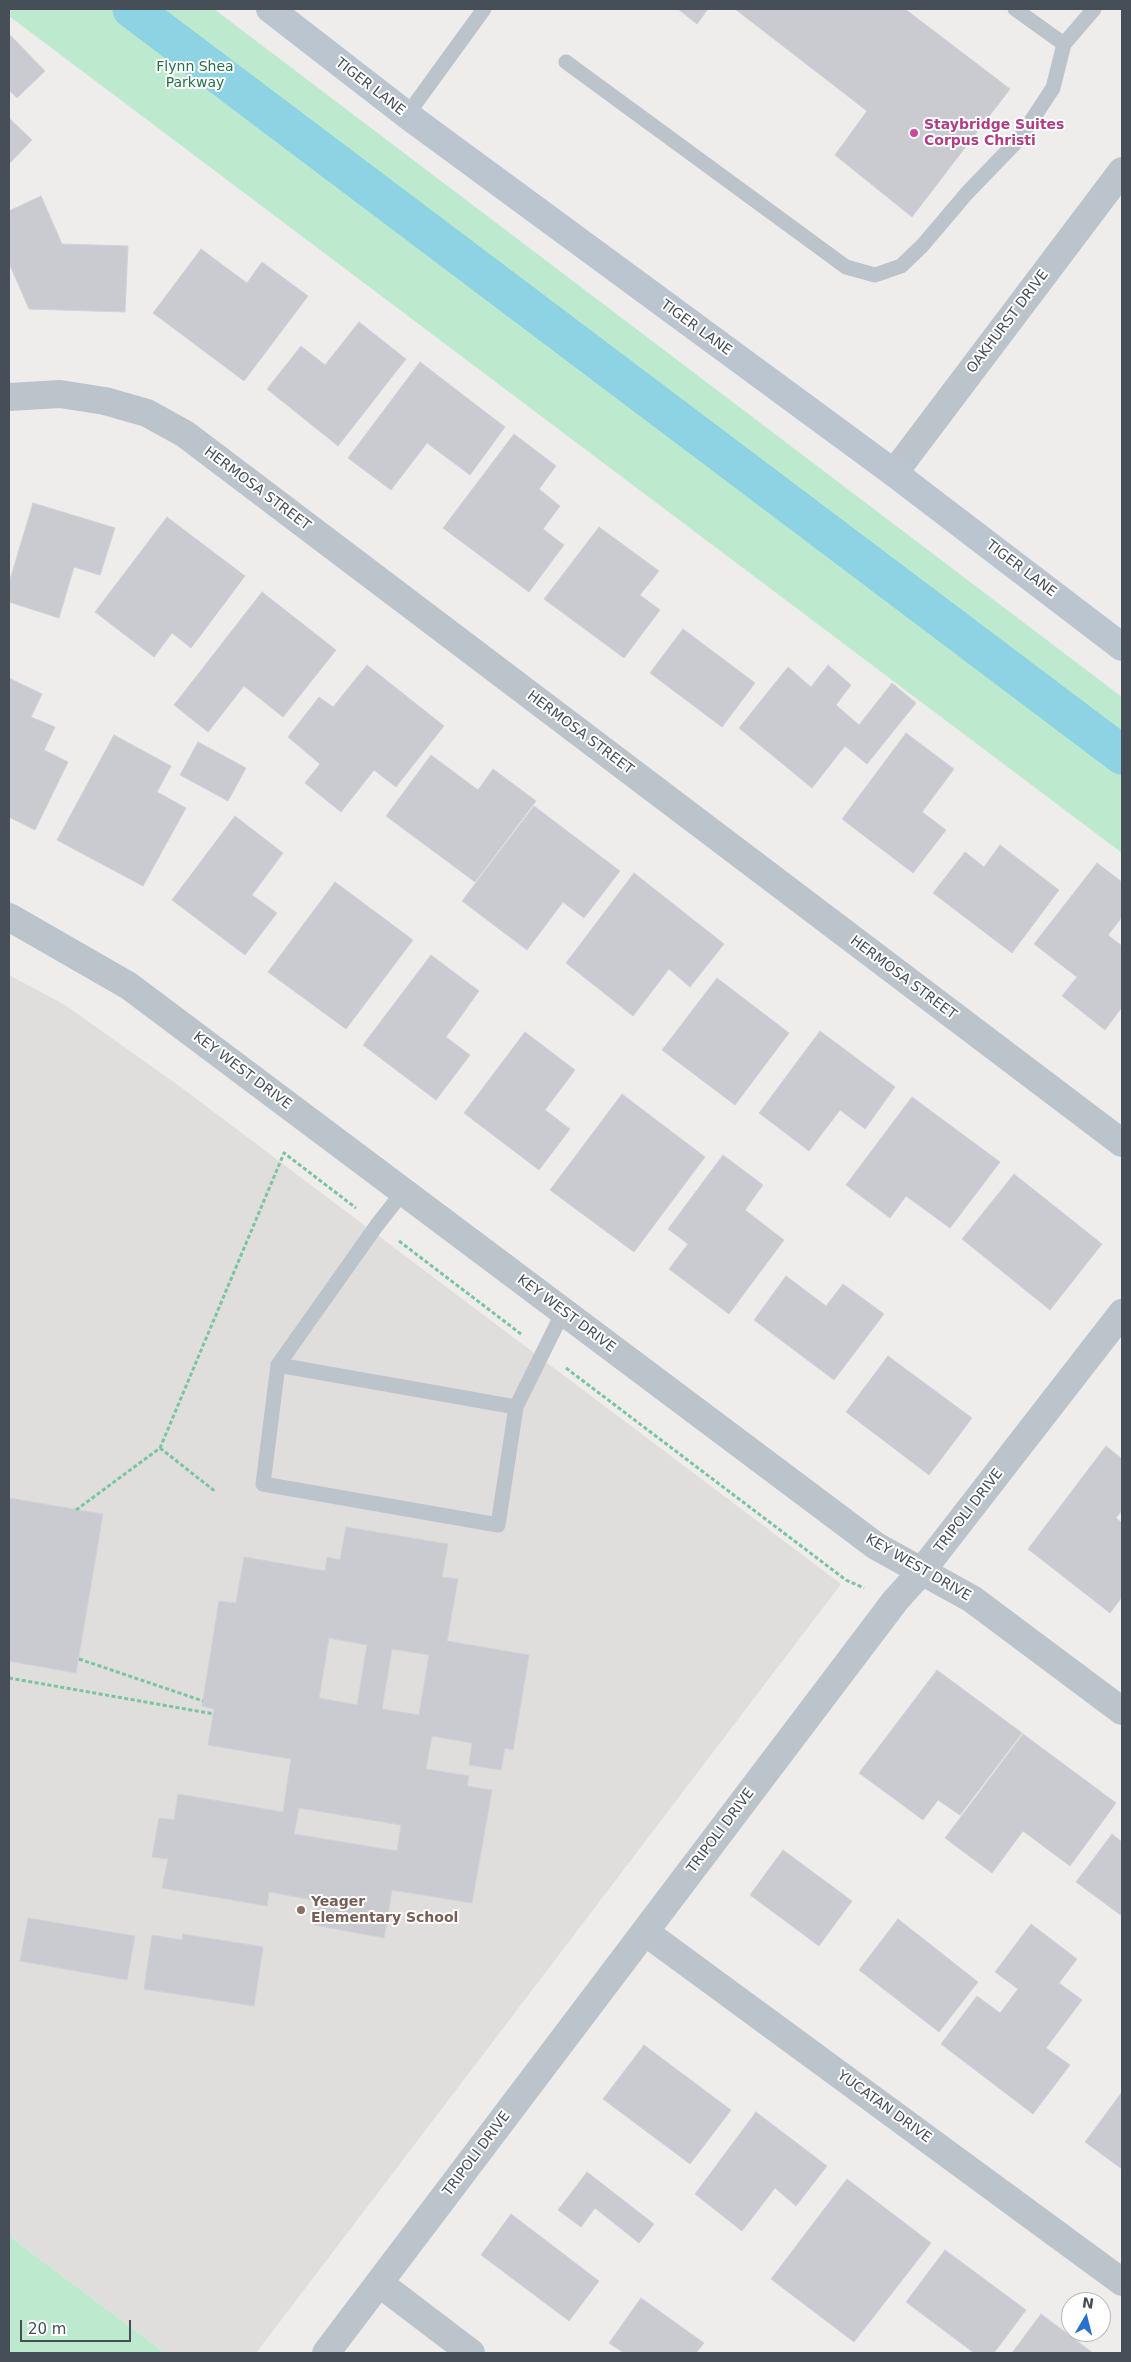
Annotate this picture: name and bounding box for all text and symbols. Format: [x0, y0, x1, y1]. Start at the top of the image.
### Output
street label: TIGER LANE [332, 55, 408, 119]
park label: Flynn Shea Parkway [156, 59, 234, 92]
place label: Staybridge Suites Corpus Christi [924, 117, 1064, 150]
marker: Staybridge Suites Corpus Christi [908, 127, 920, 139]
street label: OAKHURST DRIVE [964, 267, 1052, 377]
street label: TIGER LANE [657, 297, 735, 359]
street label: HERMOSA STREET [201, 444, 313, 534]
street label: TIGER LANE [983, 537, 1059, 601]
street label: HERMOSA STREET [524, 688, 636, 778]
street label: HERMOSA STREET [847, 933, 959, 1023]
street label: KEY WEST DRIVE [190, 1029, 294, 1113]
street label: KEY WEST DRIVE [514, 1272, 618, 1356]
street label: TRIPOLI DRIVE [931, 1466, 1007, 1556]
street label: KEY WEST DRIVE [862, 1531, 974, 1605]
street label: TRIPOLI DRIVE [684, 1785, 758, 1877]
place label: Yeager Elementary School [311, 1894, 458, 1926]
marker: Yeager Elementary School [295, 1904, 307, 1916]
street label: YUCATAN DRIVE [834, 2067, 934, 2147]
street label: TRIPOLI DRIVE [440, 2108, 514, 2200]
north arrow [1061, 2292, 1111, 2342]
text: N [1081, 2294, 1095, 2312]
scale bar [22, 2310, 134, 2342]
text: 20 m [28, 2320, 66, 2338]

